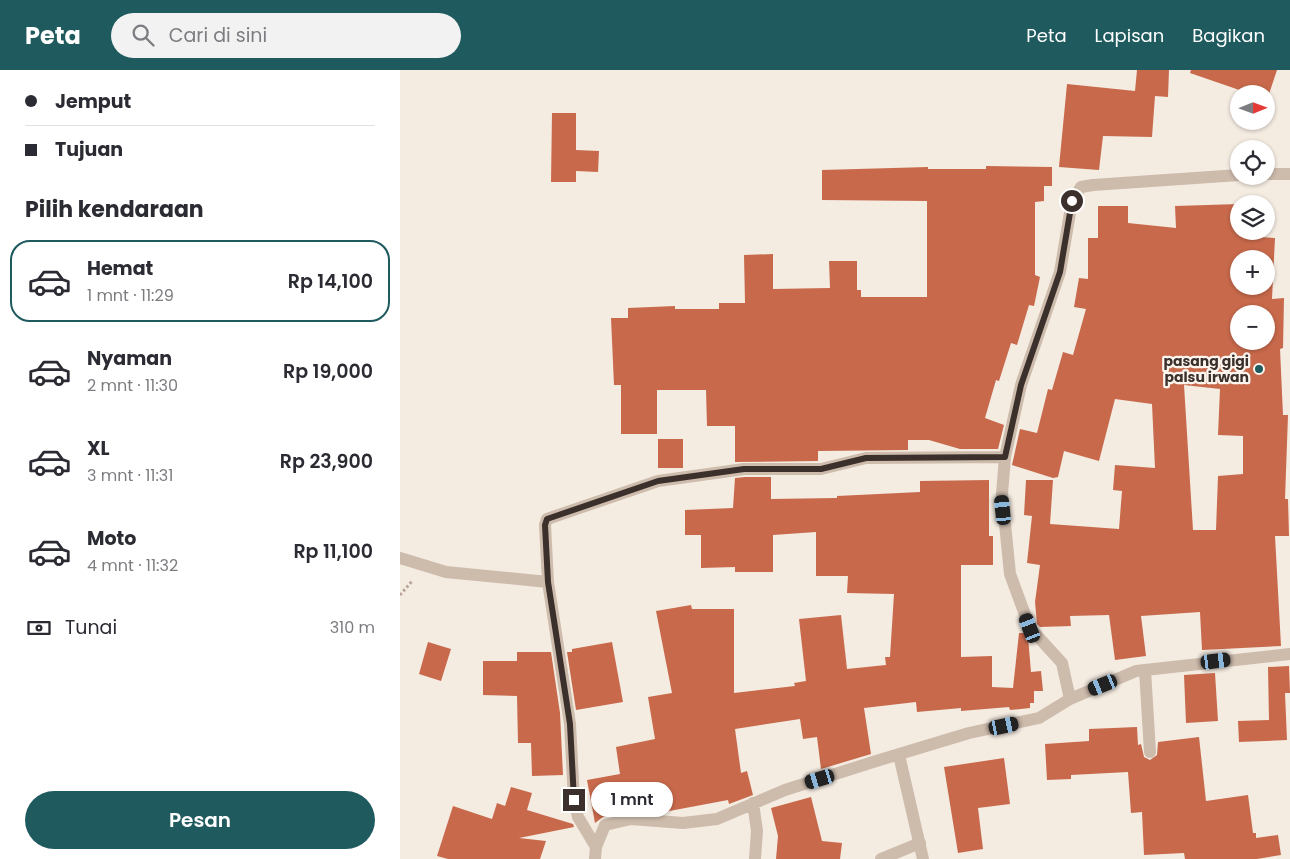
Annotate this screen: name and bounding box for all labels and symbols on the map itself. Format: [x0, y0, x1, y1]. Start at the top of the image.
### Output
north arrow [1230, 85, 1275, 130]
route start [1061, 190, 1083, 212]
place label: pasang gigi palsu irwan [1163, 351, 1249, 387]
marker: pasang gigi palsu irwan [1253, 363, 1265, 375]
car [993, 494, 1012, 526]
car [1017, 611, 1042, 645]
car [1200, 652, 1231, 670]
car [1086, 672, 1119, 698]
car [987, 716, 1020, 736]
car [803, 767, 836, 791]
callout: 1 mnt [592, 782, 674, 818]
route end [563, 789, 585, 811]

